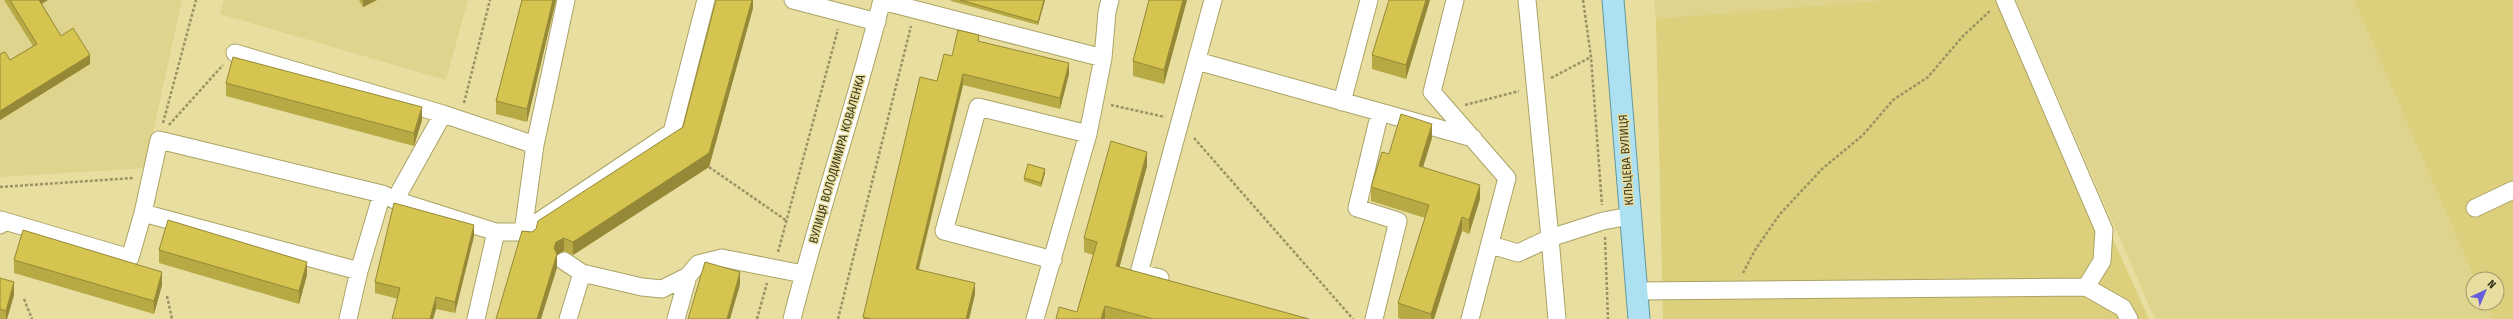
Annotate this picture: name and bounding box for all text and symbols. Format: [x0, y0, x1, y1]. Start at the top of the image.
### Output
street label: ВУЛИЦЯ ВОЛОДИМИРА КОВАЛЕНКА [806, 72, 868, 245]
street label: КІЛЬЦЕВА ВУЛИЦЯ [1616, 114, 1636, 206]
north arrow [2465, 271, 2505, 311]
text: N [2485, 277, 2498, 291]

